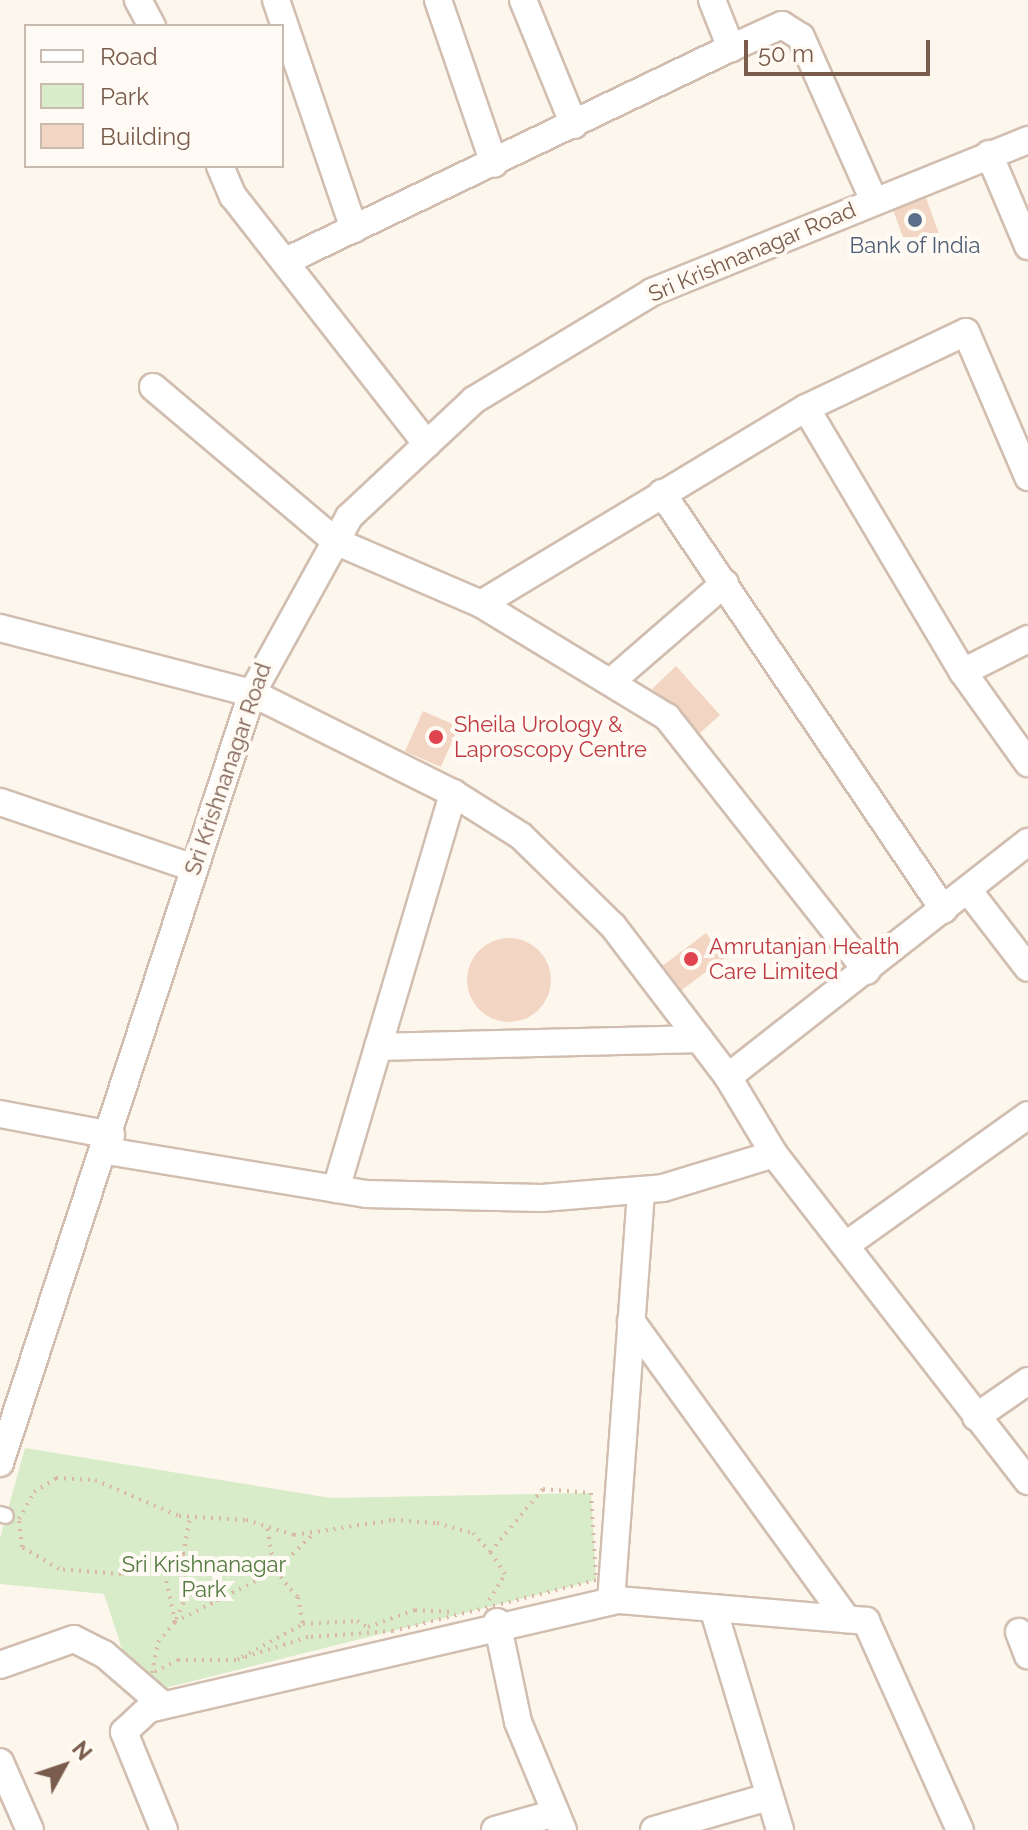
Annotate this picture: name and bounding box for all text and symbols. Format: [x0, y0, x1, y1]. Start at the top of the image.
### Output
legend [24, 24, 284, 168]
scale bar [748, 24, 934, 74]
text: 50 m [758, 39, 814, 68]
text: Road [100, 42, 158, 71]
text: Park [100, 82, 149, 111]
text: Building [100, 122, 191, 151]
street label: Sri Krishnanagar Road [644, 196, 860, 308]
marker: Bank of India [906, 211, 924, 229]
place label: Bank of India [849, 233, 981, 259]
street label: Sri Krishnanagar Road [179, 659, 277, 879]
place label: Sheila Urology & Laproscopy Centre [454, 711, 648, 762]
marker: Sheila Urology & Laproscopy Centre [425, 726, 447, 748]
place label: Amrutanjan Health Care Limited [709, 933, 900, 984]
marker: Amrutanjan Health Care Limited [680, 948, 702, 970]
park label: Sri Krishnanagar Park [122, 1551, 286, 1602]
north arrow [24, 1726, 104, 1806]
text: N [67, 1736, 98, 1765]

